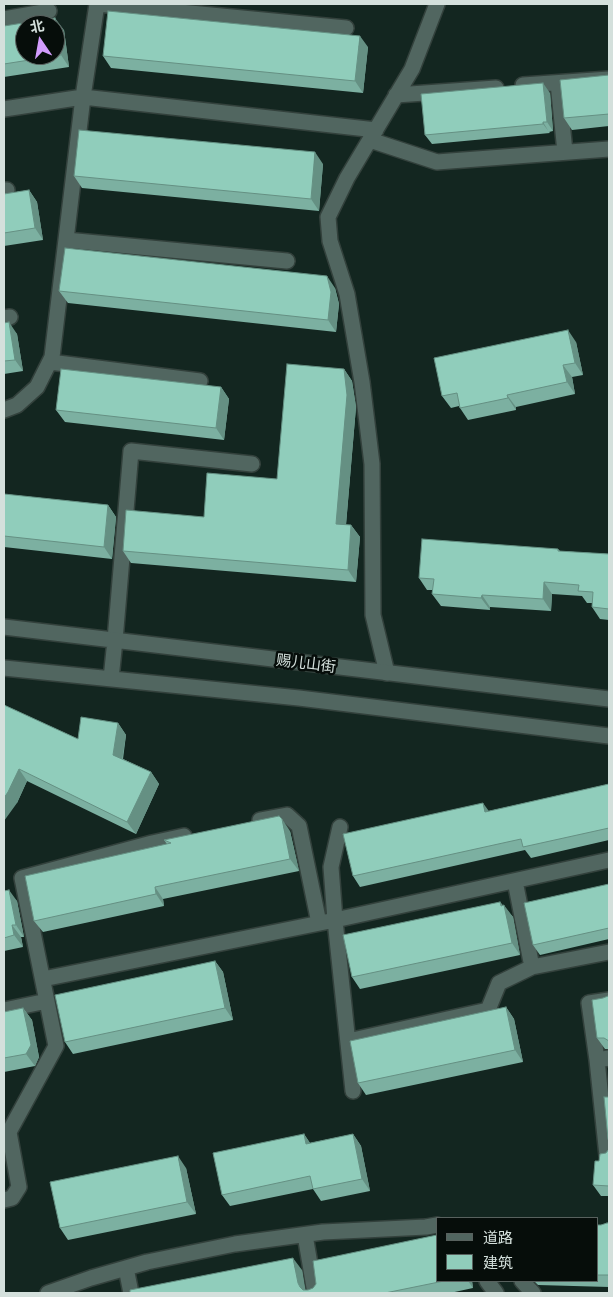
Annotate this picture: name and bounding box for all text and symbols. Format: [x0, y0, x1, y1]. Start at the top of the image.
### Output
north arrow [15, 15, 65, 65]
text: 北 [28, 16, 46, 37]
street label: 赐儿山街 [275, 651, 337, 677]
legend [436, 1217, 598, 1282]
text: 道路 [483, 1229, 513, 1247]
text: 建筑 [483, 1254, 513, 1272]

